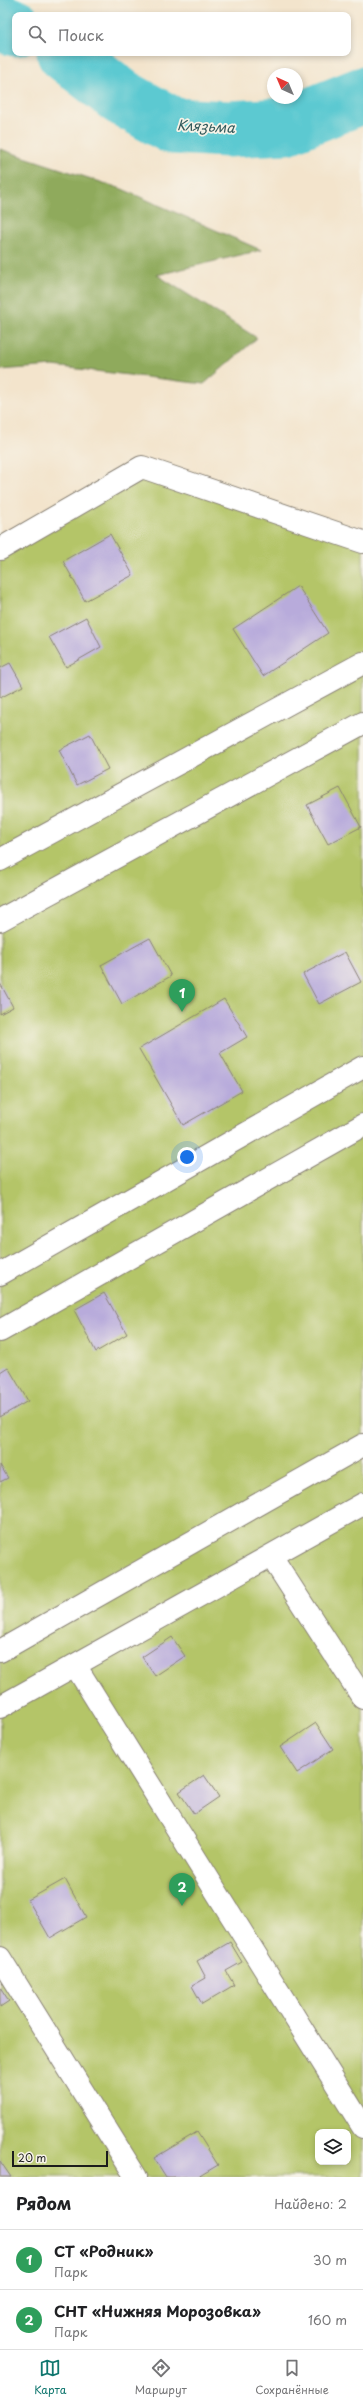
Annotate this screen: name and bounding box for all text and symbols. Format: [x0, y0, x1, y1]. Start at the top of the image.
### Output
search box [12, 12, 351, 56]
icon: search [26, 23, 48, 45]
text: Поиск [58, 23, 104, 46]
north arrow [267, 68, 303, 104]
water label: Клязьма [177, 114, 236, 138]
pin: 1 [169, 979, 195, 1012]
your location [177, 1147, 197, 1167]
pin: 2 [169, 1873, 195, 1906]
map controls [315, 2129, 351, 2165]
button: layers [315, 2129, 351, 2165]
scale bar [12, 2149, 108, 2168]
text: 20 m [18, 2149, 46, 2166]
text: Рядом [16, 2190, 71, 2216]
text: Найдено: 2 [274, 2194, 347, 2213]
text: СТ «Родник» [54, 2239, 153, 2262]
text: 1 [26, 2250, 32, 2269]
text: 30 m [313, 2250, 347, 2269]
text: Парк [54, 2262, 88, 2281]
text: СНТ «Нижняя Морозовка» [54, 2299, 261, 2322]
text: 2 [24, 2310, 34, 2329]
text: 160 m [308, 2310, 347, 2329]
text: Парк [54, 2322, 88, 2341]
tab: Карта [34, 2357, 66, 2398]
tab: Маршрут [135, 2357, 187, 2398]
tab: Сохранённые [255, 2357, 329, 2398]

